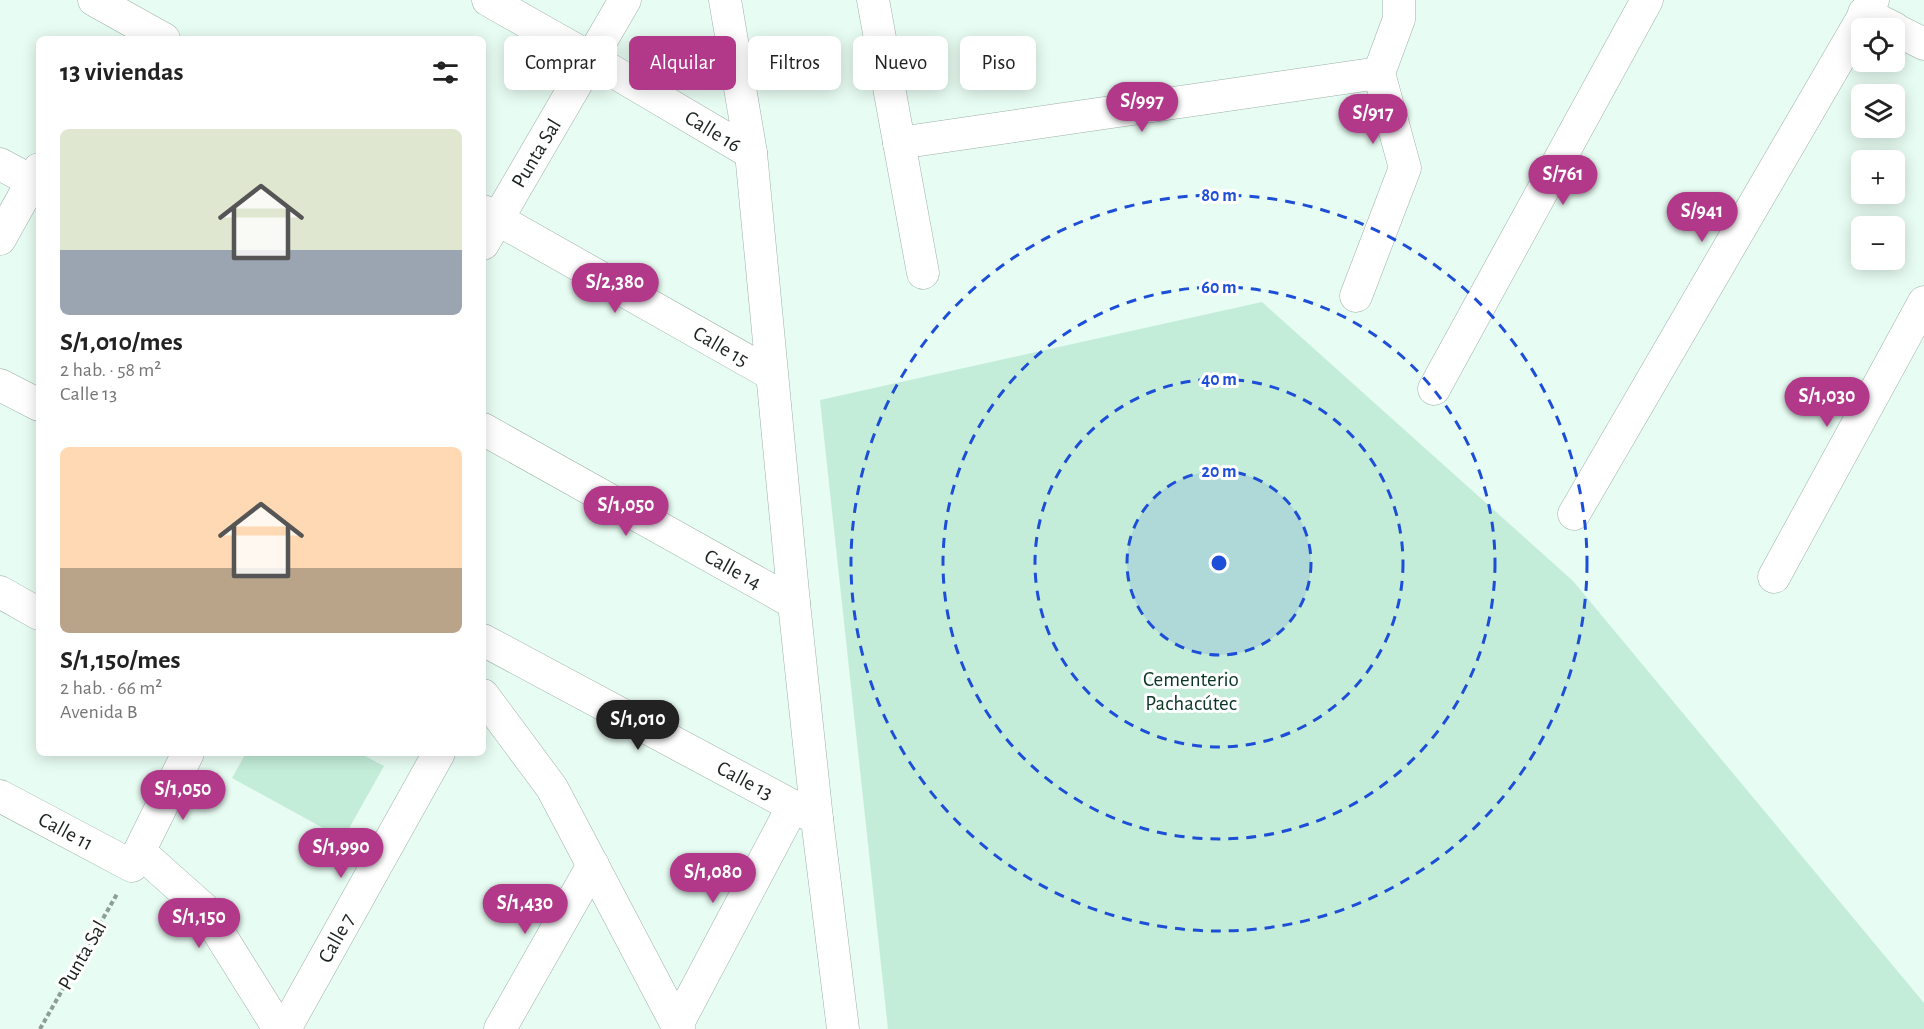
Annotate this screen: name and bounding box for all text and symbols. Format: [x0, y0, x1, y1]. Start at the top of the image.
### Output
map controls [1851, 18, 1905, 270]
button: locate [1851, 18, 1905, 72]
chip: Comprar [504, 36, 617, 90]
chip: Alquilar [629, 36, 736, 90]
chip: Filtros [748, 36, 841, 90]
chip: Nuevo [853, 36, 948, 90]
chip: Piso [960, 36, 1036, 90]
icon: filters [429, 56, 462, 89]
text: 13 viviendas [60, 59, 183, 85]
pin: S/997 [1100, 82, 1184, 133]
button: layers [1851, 84, 1905, 138]
text: S/997 [1120, 91, 1164, 111]
pin: S/917 [1331, 94, 1415, 145]
text: S/917 [1352, 103, 1394, 123]
street label: Calle 16 [681, 107, 744, 156]
street label: Punta Sal [508, 115, 565, 191]
button: + [1851, 150, 1905, 204]
pin: S/761 [1521, 155, 1605, 206]
text: S/761 [1542, 164, 1584, 184]
icon: home [207, 168, 315, 276]
text: 80 m [1201, 187, 1237, 205]
pin: S/941 [1660, 192, 1744, 243]
text: S/941 [1681, 201, 1723, 221]
button: − [1851, 216, 1905, 270]
pin: S/2,380 [560, 263, 670, 314]
text: S/2,380 [586, 272, 644, 292]
text: 60 m [1201, 279, 1237, 297]
street label: Calle 15 [689, 322, 752, 371]
text: S/1,010/mes [60, 329, 183, 355]
text: 2 hab. · 58 m² [60, 360, 161, 380]
text: 40 m [1201, 371, 1237, 389]
pin: S/1,030 [1772, 377, 1882, 428]
text: Calle 13 [60, 384, 117, 404]
text: S/1,030 [1799, 386, 1855, 406]
text: 20 m [1201, 463, 1237, 481]
icon: home [207, 486, 315, 594]
pin: S/1,050 [571, 486, 681, 537]
text: S/1,050 [598, 495, 654, 515]
street label: Calle 14 [701, 545, 765, 594]
centre of rings [1209, 553, 1229, 573]
text: S/1,150/mes [60, 647, 180, 673]
park label: Cementerio Pachacútec [1143, 669, 1239, 714]
text: 2 hab. · 66 m² [60, 678, 162, 698]
pin: S/1,010 [583, 700, 693, 751]
text: Avenida B [60, 702, 137, 722]
text: S/1,010 [610, 709, 666, 729]
street label: Calle 13 [713, 757, 776, 804]
pin: S/1,050 [128, 770, 238, 821]
text: S/1,050 [155, 779, 211, 799]
street label: Calle 11 [35, 808, 97, 854]
pin: S/1,990 [286, 828, 396, 879]
text: S/1,990 [312, 837, 370, 857]
pin: S/1,080 [658, 853, 768, 904]
text: S/1,080 [684, 862, 742, 882]
pin: S/1,430 [470, 884, 580, 935]
text: S/1,430 [497, 893, 553, 913]
pin: S/1,150 [144, 898, 254, 949]
text: S/1,150 [172, 907, 226, 927]
street label: Calle 7 [314, 910, 359, 966]
street label: Punta Sal [54, 917, 111, 994]

